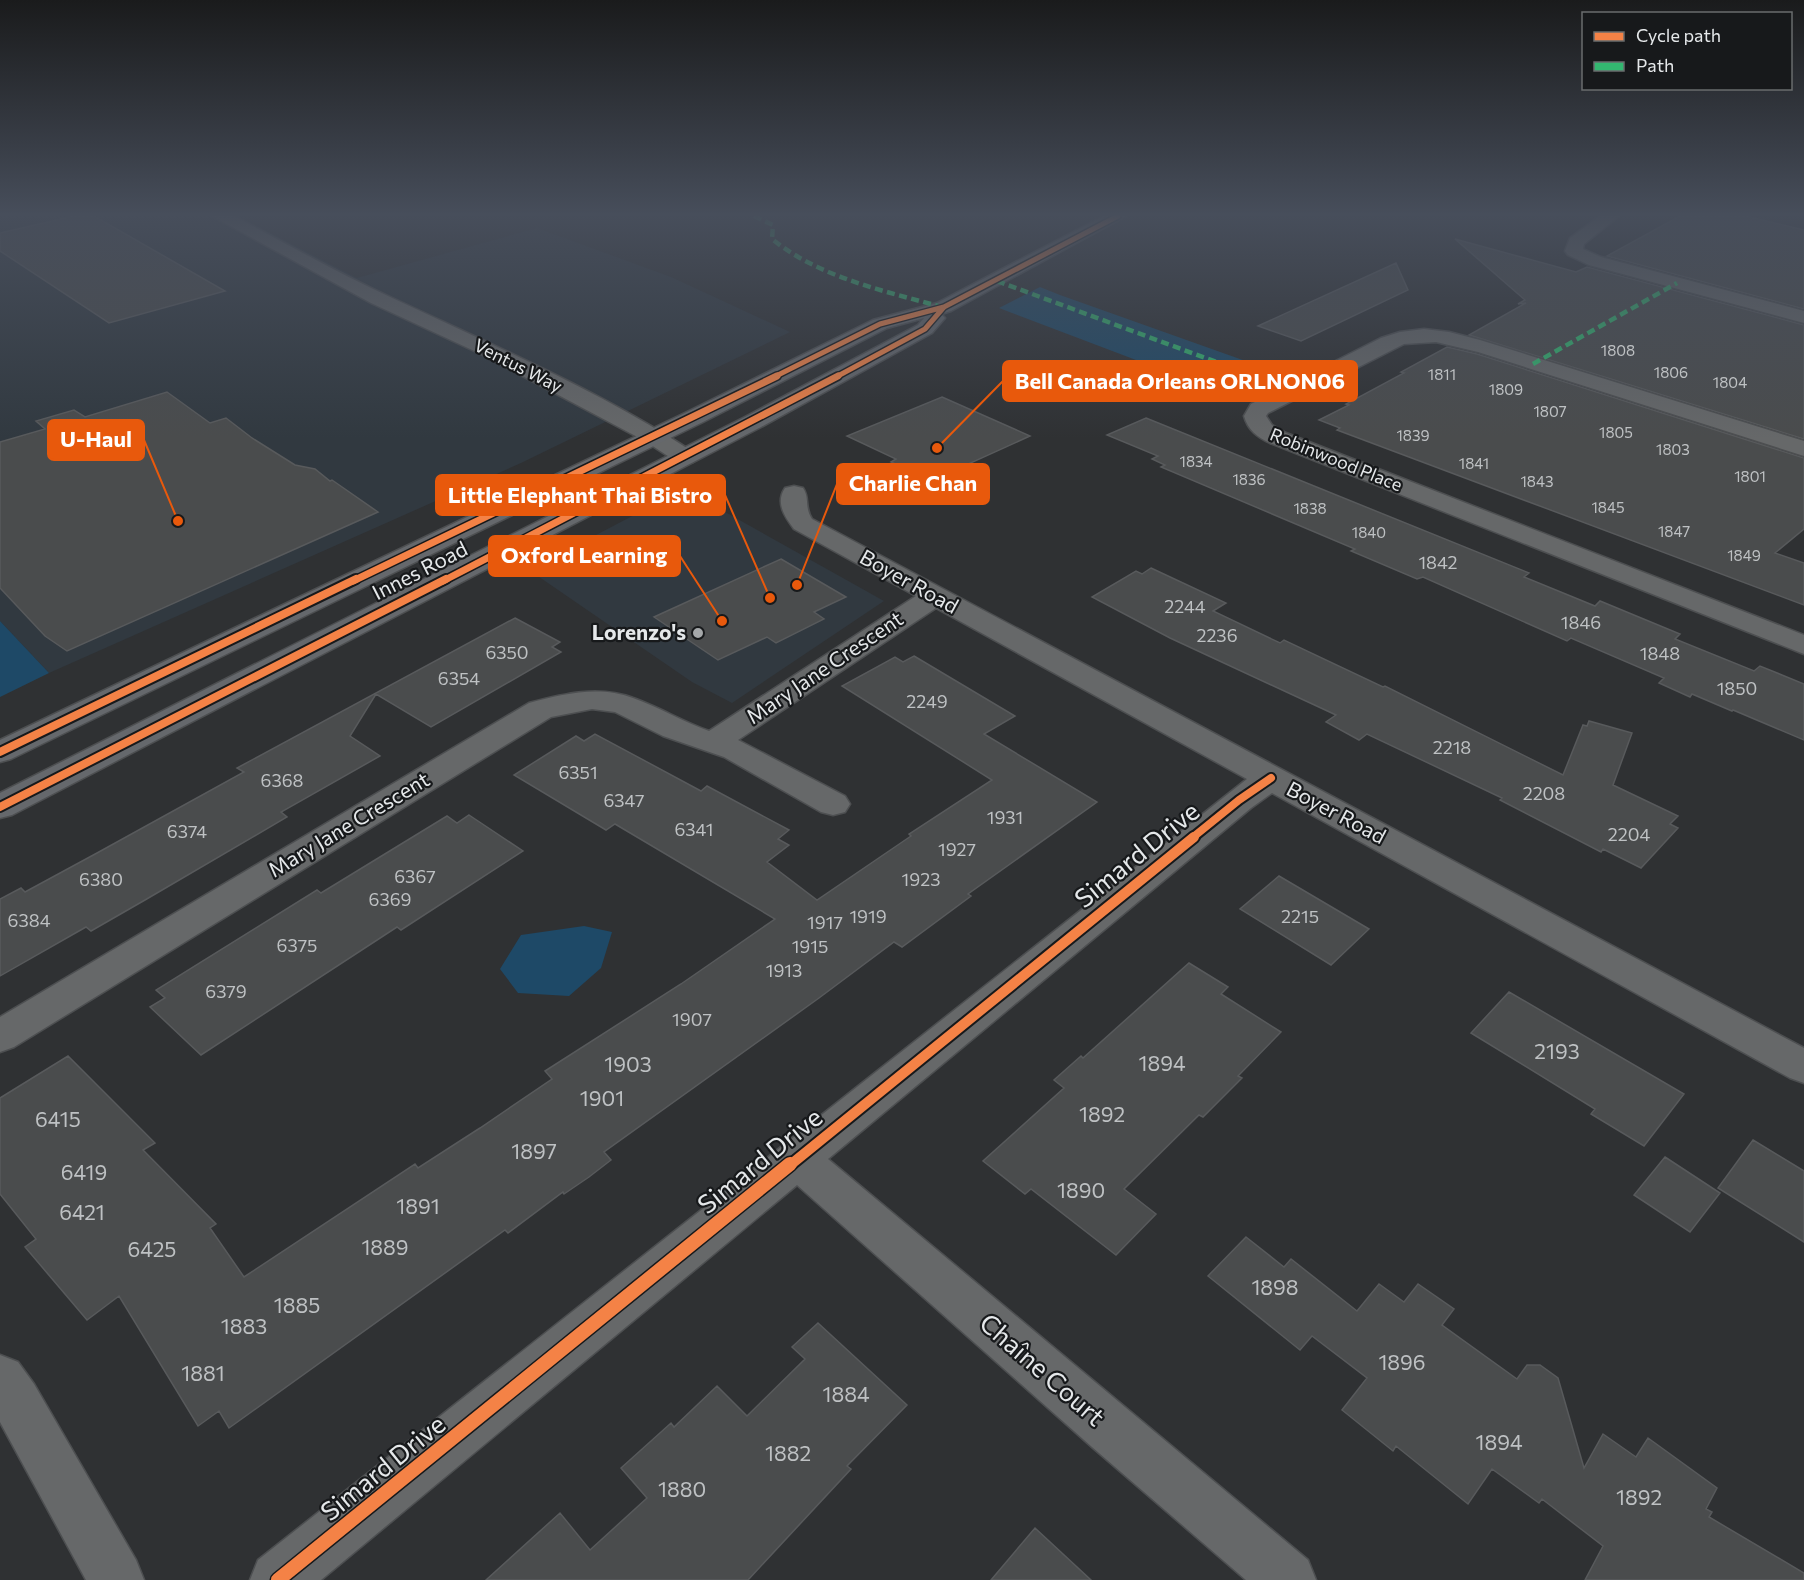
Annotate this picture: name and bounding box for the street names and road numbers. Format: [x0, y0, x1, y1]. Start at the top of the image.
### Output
street label: Ventus Way [471, 334, 566, 397]
street label: Robinwood Place [1267, 423, 1406, 496]
street label: Innes Road [367, 535, 471, 604]
street label: Boyer Road [856, 543, 963, 618]
street label: Mary Jane Crescent [741, 605, 907, 728]
street label: Mary Jane Crescent [263, 766, 433, 882]
street label: Boyer Road [1283, 775, 1391, 848]
street label: Simard Drive [1068, 794, 1204, 913]
street label: Simard Drive [691, 1100, 827, 1219]
street label: Chaîne Court [974, 1306, 1112, 1432]
street label: Simard Drive [314, 1407, 450, 1526]

